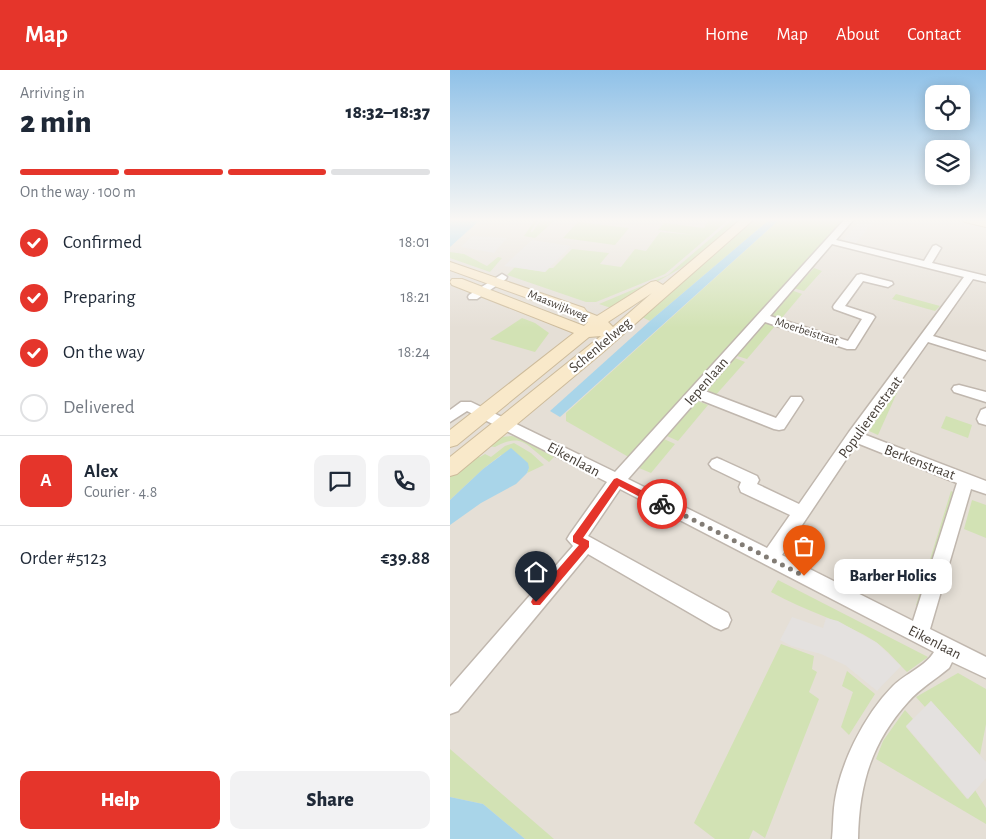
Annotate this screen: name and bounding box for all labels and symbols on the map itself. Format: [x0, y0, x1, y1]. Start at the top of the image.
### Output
street label: Maaswijkweg [526, 288, 590, 323]
street label: Schenkelweg [566, 315, 635, 376]
street label: Moerbeistraat [774, 315, 840, 347]
street label: Iepenlaan [682, 354, 731, 408]
street label: Populierenstraat [836, 373, 905, 461]
street label: Eikenlaan [545, 439, 603, 480]
street label: Berkenstraat [882, 442, 958, 483]
courier [637, 479, 687, 529]
pin [783, 525, 825, 576]
pin [515, 551, 557, 602]
callout: Barber Holics [834, 558, 952, 594]
street label: Eikenlaan [906, 623, 964, 662]

